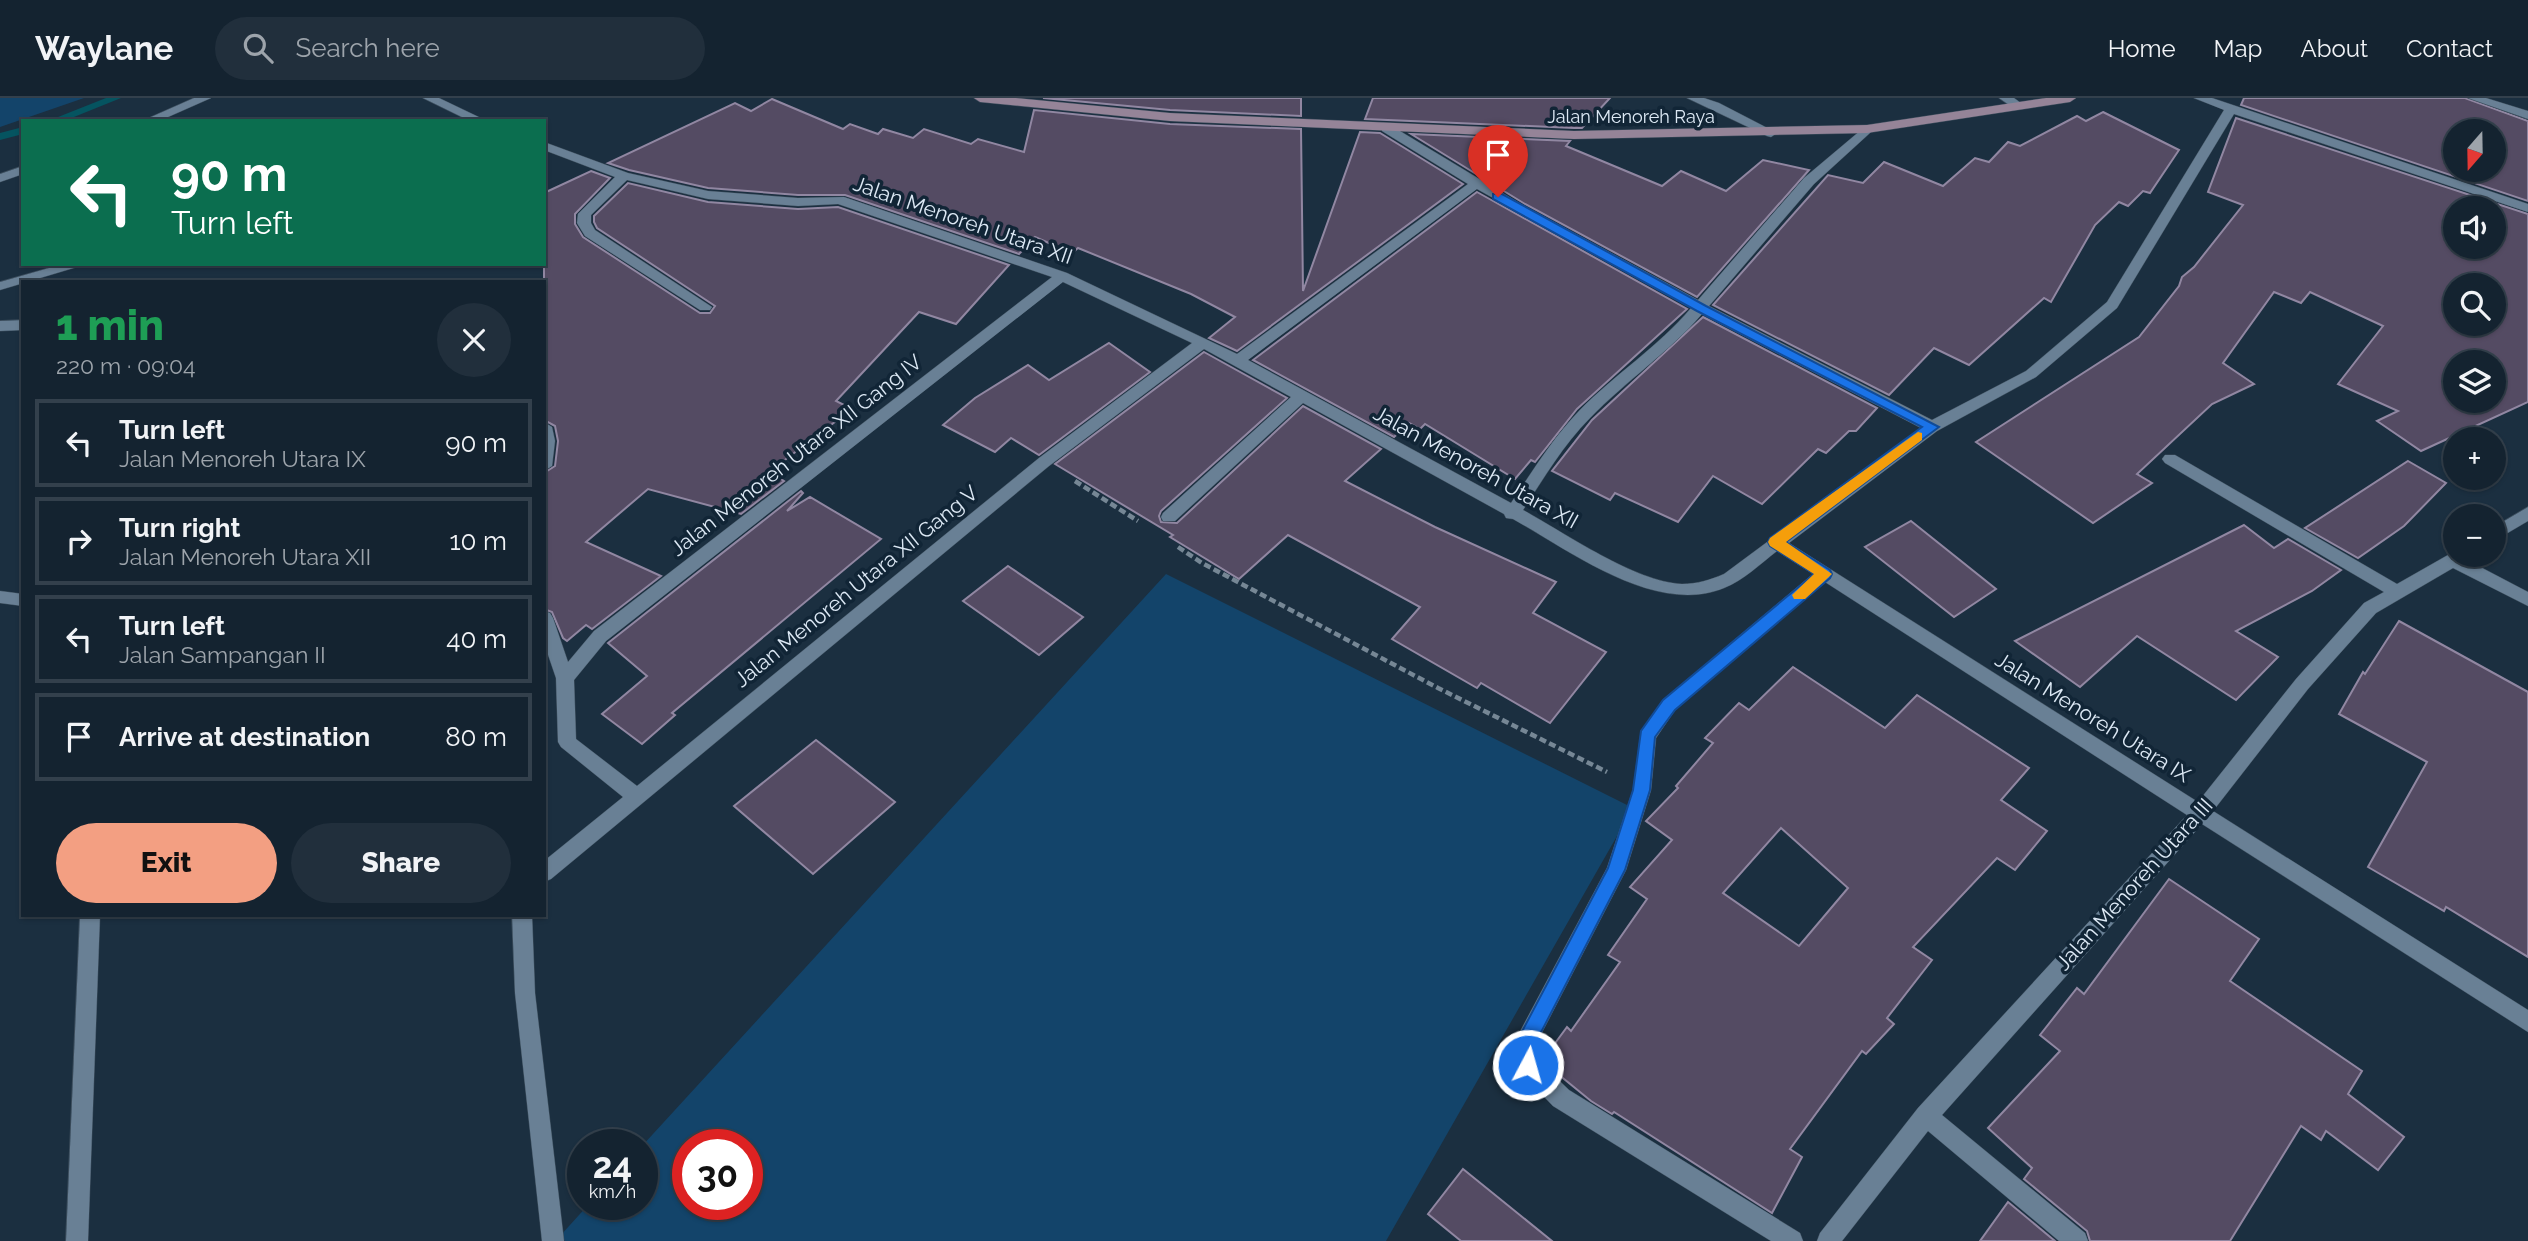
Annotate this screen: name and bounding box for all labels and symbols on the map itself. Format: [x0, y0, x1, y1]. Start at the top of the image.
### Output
street label: Jalan Menoreh Raya [1547, 106, 1715, 127]
north arrow [2443, 119, 2506, 182]
pin [1468, 125, 1528, 197]
street label: Jalan Menoreh Utara XII [850, 171, 1076, 269]
street label: Jalan Menoreh Utara XII Gang IV [665, 349, 927, 561]
street label: Jalan Menoreh Utara XII [1369, 400, 1583, 534]
street label: Jalan Menoreh Utara XII Gang V [729, 480, 983, 692]
street label: Jalan Menoreh Utara IX [1991, 647, 2196, 788]
street label: Jalan Menoreh Utara III [2050, 793, 2218, 975]
position arrow [1491, 1028, 1565, 1102]
speed limit sign: 30 [672, 1129, 763, 1220]

